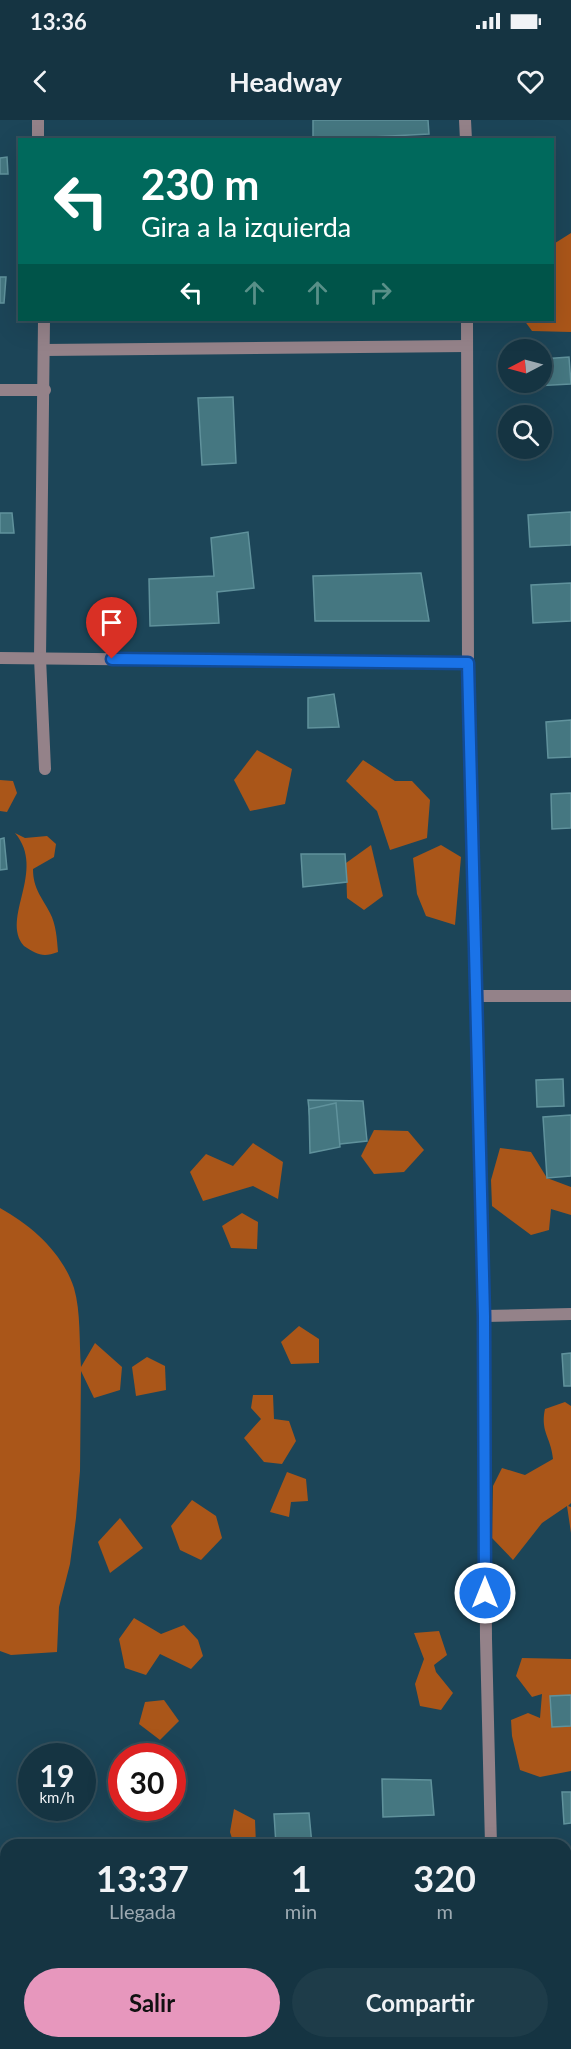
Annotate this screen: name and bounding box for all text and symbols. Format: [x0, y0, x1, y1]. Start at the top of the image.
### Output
text: 13:36 [30, 8, 87, 35]
icon: back [24, 65, 57, 98]
text: Headway [229, 65, 342, 98]
icon: heart [514, 65, 547, 98]
text: 230 m [141, 159, 259, 209]
icon: left [42, 162, 120, 240]
text: Gira a la izquierda [141, 210, 351, 243]
icon: left [175, 276, 208, 309]
icon: ahead [238, 276, 271, 309]
icon: ahead [301, 276, 334, 309]
icon: right [364, 276, 397, 309]
north arrow [498, 339, 552, 393]
map controls [498, 339, 552, 459]
button: search [498, 405, 552, 459]
pin [86, 597, 137, 659]
icon: arrive [95, 606, 128, 639]
position arrow [453, 1561, 517, 1625]
speed limit sign: 30 [108, 1743, 186, 1821]
text: 19 [40, 1757, 74, 1793]
text: km/h [39, 1788, 75, 1806]
text: 13:37 [96, 1856, 189, 1900]
text: 1 [291, 1856, 312, 1900]
text: 320 [413, 1856, 476, 1900]
text: Llegada [109, 1899, 176, 1923]
text: min [285, 1899, 317, 1923]
text: m [436, 1899, 453, 1923]
button: Salir [24, 1968, 280, 2037]
button: Compartir [292, 1968, 548, 2037]

